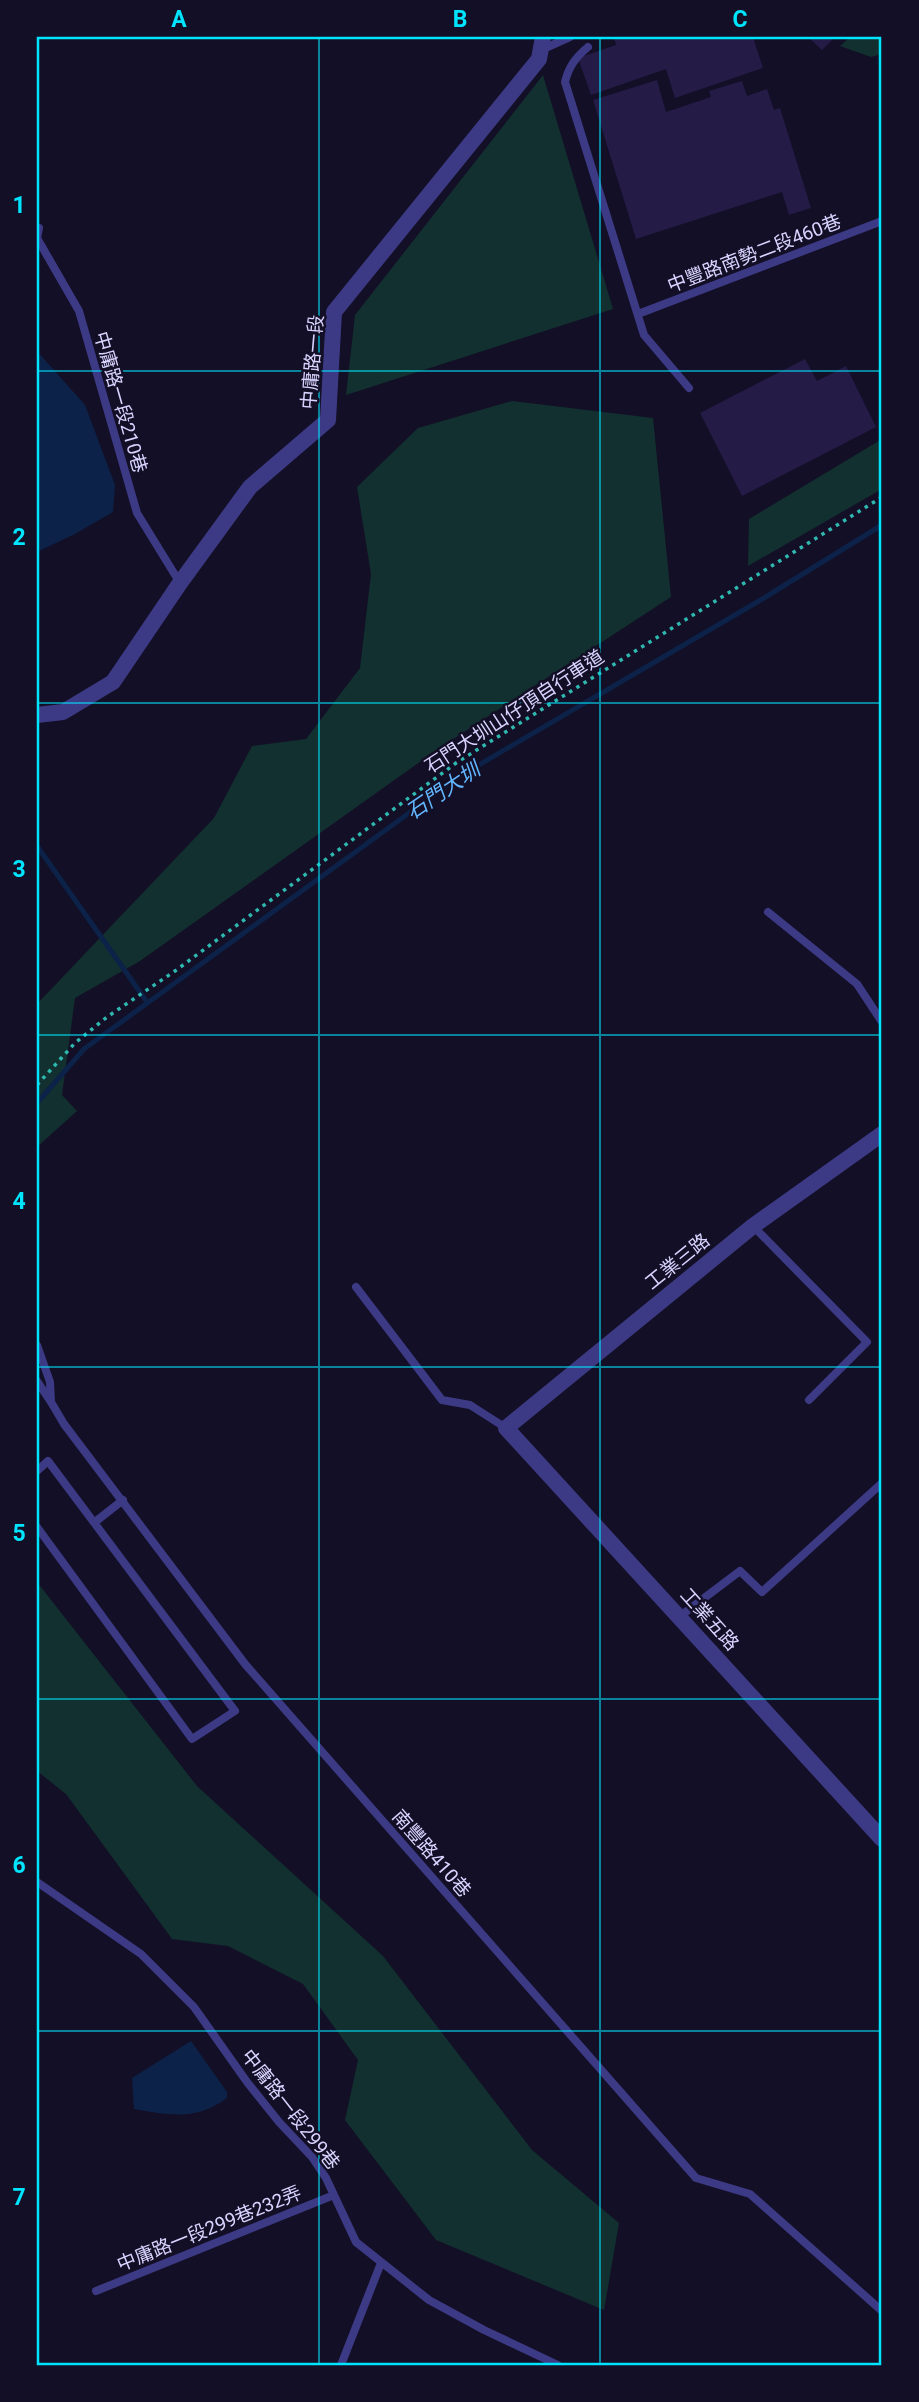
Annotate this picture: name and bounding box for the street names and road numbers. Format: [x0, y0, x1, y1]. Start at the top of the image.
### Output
street label: 中豐路南勢二段460巷 [664, 210, 844, 297]
street label: 中庸路一段 [297, 314, 328, 410]
street label: 中庸路一段210巷 [89, 329, 152, 476]
street label: 石門大圳山仔頂自行車道 [420, 645, 608, 778]
street label: 工業三路 [641, 1229, 714, 1294]
street label: 工業五路 [676, 1583, 744, 1655]
street label: 南豐路410巷 [388, 1805, 476, 1902]
street label: 中庸路一段299巷 [237, 2045, 345, 2174]
street label: 中庸路一段299巷232弄 [114, 2181, 305, 2276]

